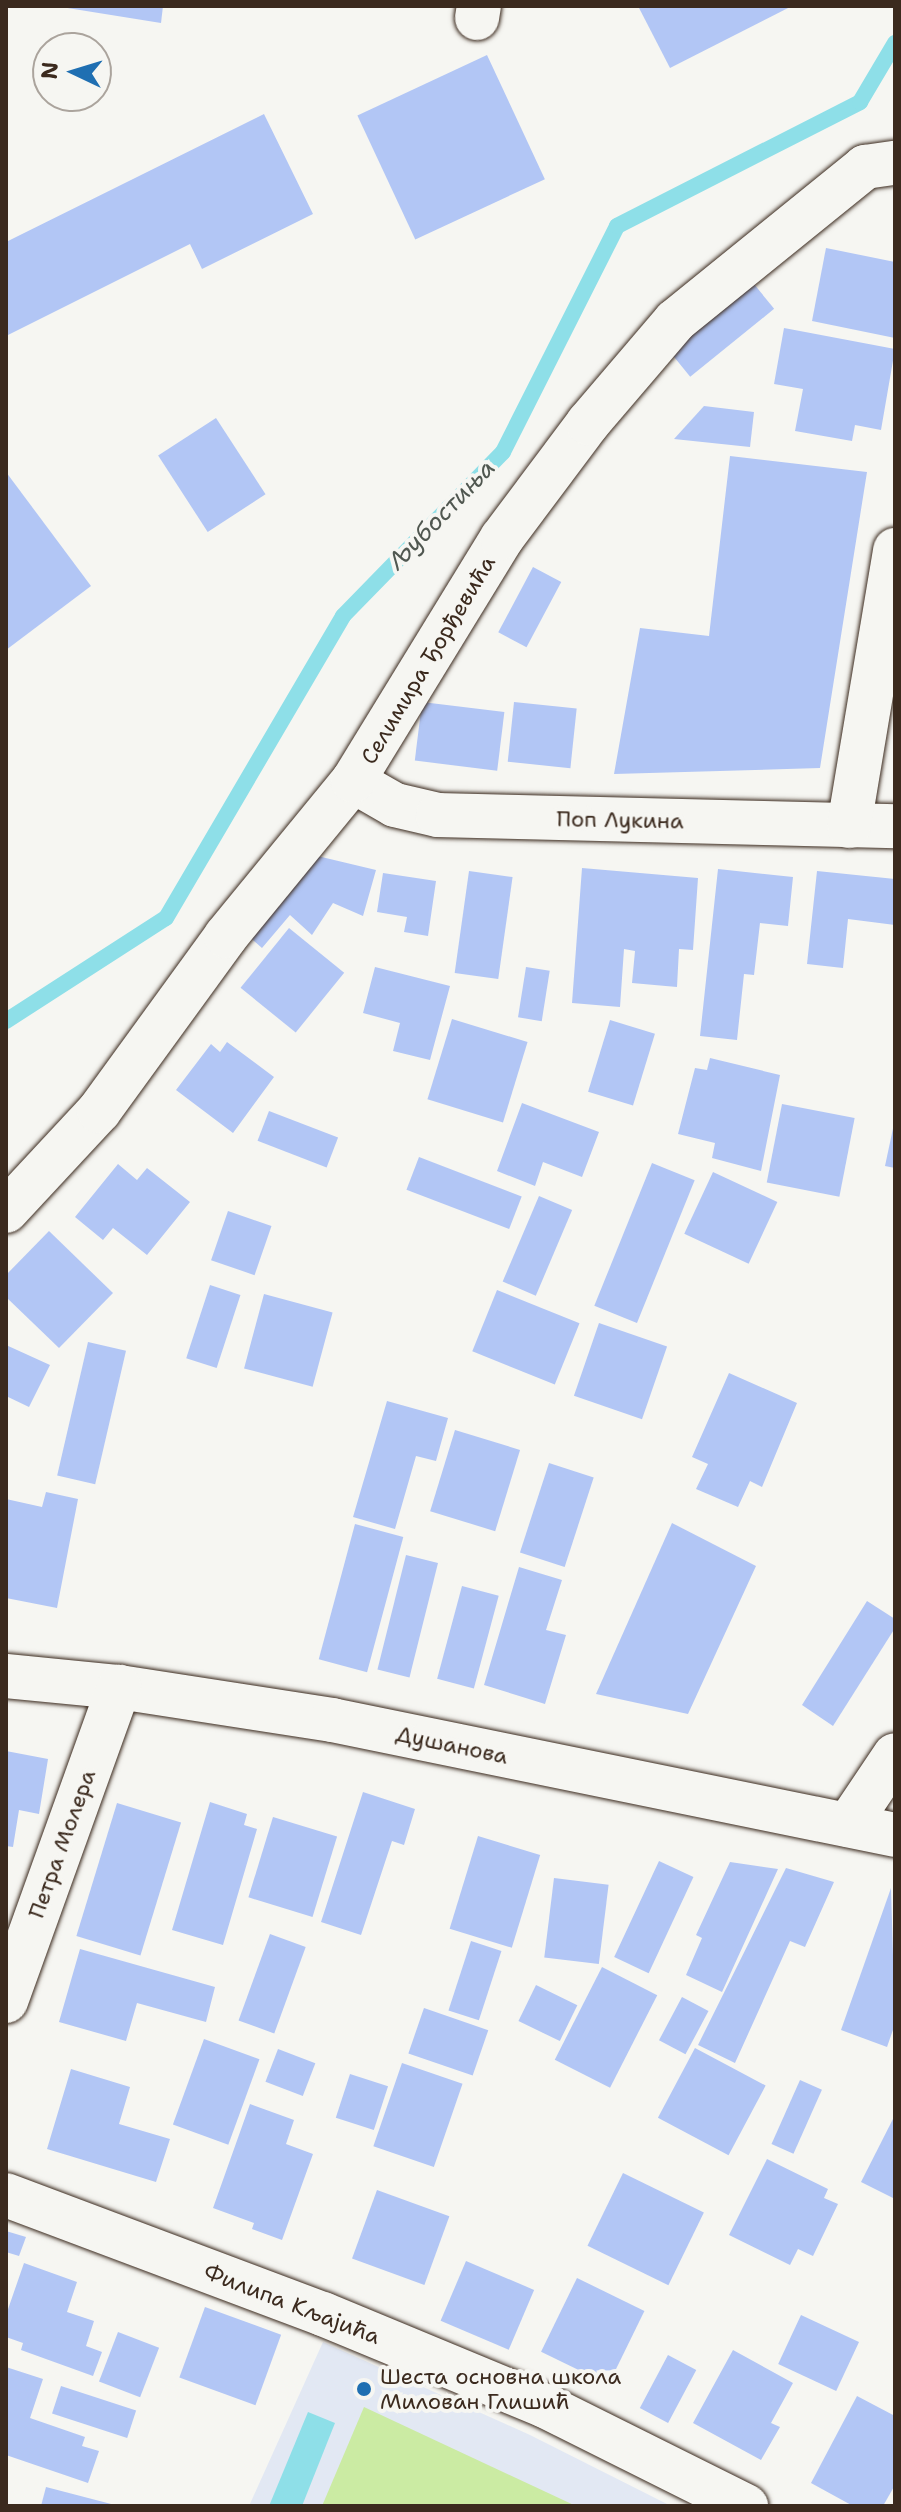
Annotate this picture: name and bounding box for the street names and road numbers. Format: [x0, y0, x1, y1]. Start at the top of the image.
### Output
street label: Селимира Ђорђевића [355, 551, 501, 769]
street label: Поп Лукина [556, 806, 684, 834]
street label: Душанова [394, 1720, 510, 1770]
street label: Петра Молера [23, 1766, 101, 1922]
street label: Филипа Кљајића [200, 2258, 384, 2350]

